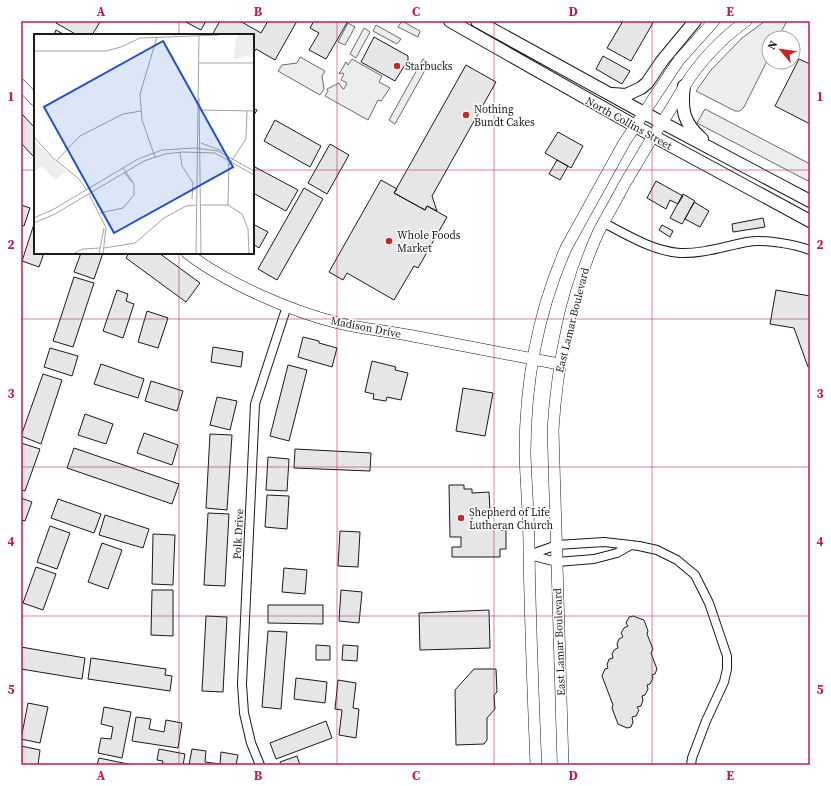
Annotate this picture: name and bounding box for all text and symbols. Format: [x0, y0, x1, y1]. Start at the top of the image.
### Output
text: A [97, 3, 106, 20]
text: B [254, 3, 263, 20]
text: C [412, 3, 420, 20]
text: D [568, 3, 578, 20]
text: E [726, 3, 734, 20]
north arrow [761, 30, 801, 70]
inset map [34, 34, 254, 254]
text: N [764, 38, 781, 53]
place label: Starbucks [405, 59, 453, 74]
marker: Starbucks [392, 61, 402, 71]
text: 1 [7, 88, 15, 105]
text: 1 [816, 88, 824, 105]
street label: North Collins Street [583, 93, 675, 154]
place label: Nothing Bundt Cakes [474, 102, 535, 130]
marker: Nothing Bundt Cakes [461, 110, 471, 120]
place label: Whole Foods Market [397, 228, 461, 256]
text: 2 [7, 236, 15, 253]
marker: Whole Foods Market [384, 236, 394, 246]
text: 2 [816, 236, 824, 253]
street label: East Lamar Boulevard [552, 265, 593, 374]
street label: Madison Drive [329, 313, 403, 342]
text: 3 [7, 385, 15, 402]
text: 3 [816, 385, 824, 402]
place label: Shepherd of Life Lutheran Church [469, 505, 554, 533]
street label: Polk Drive [230, 508, 247, 560]
marker: Shepherd of Life Lutheran Church [456, 513, 466, 523]
text: 4 [7, 533, 15, 550]
text: 4 [816, 533, 824, 550]
street label: East Lamar Boulevard [550, 587, 569, 696]
text: 5 [7, 681, 15, 698]
text: 5 [816, 681, 824, 698]
text: A [97, 767, 106, 784]
text: B [254, 767, 263, 784]
text: C [412, 767, 420, 784]
text: D [568, 767, 578, 784]
text: E [726, 767, 734, 784]

